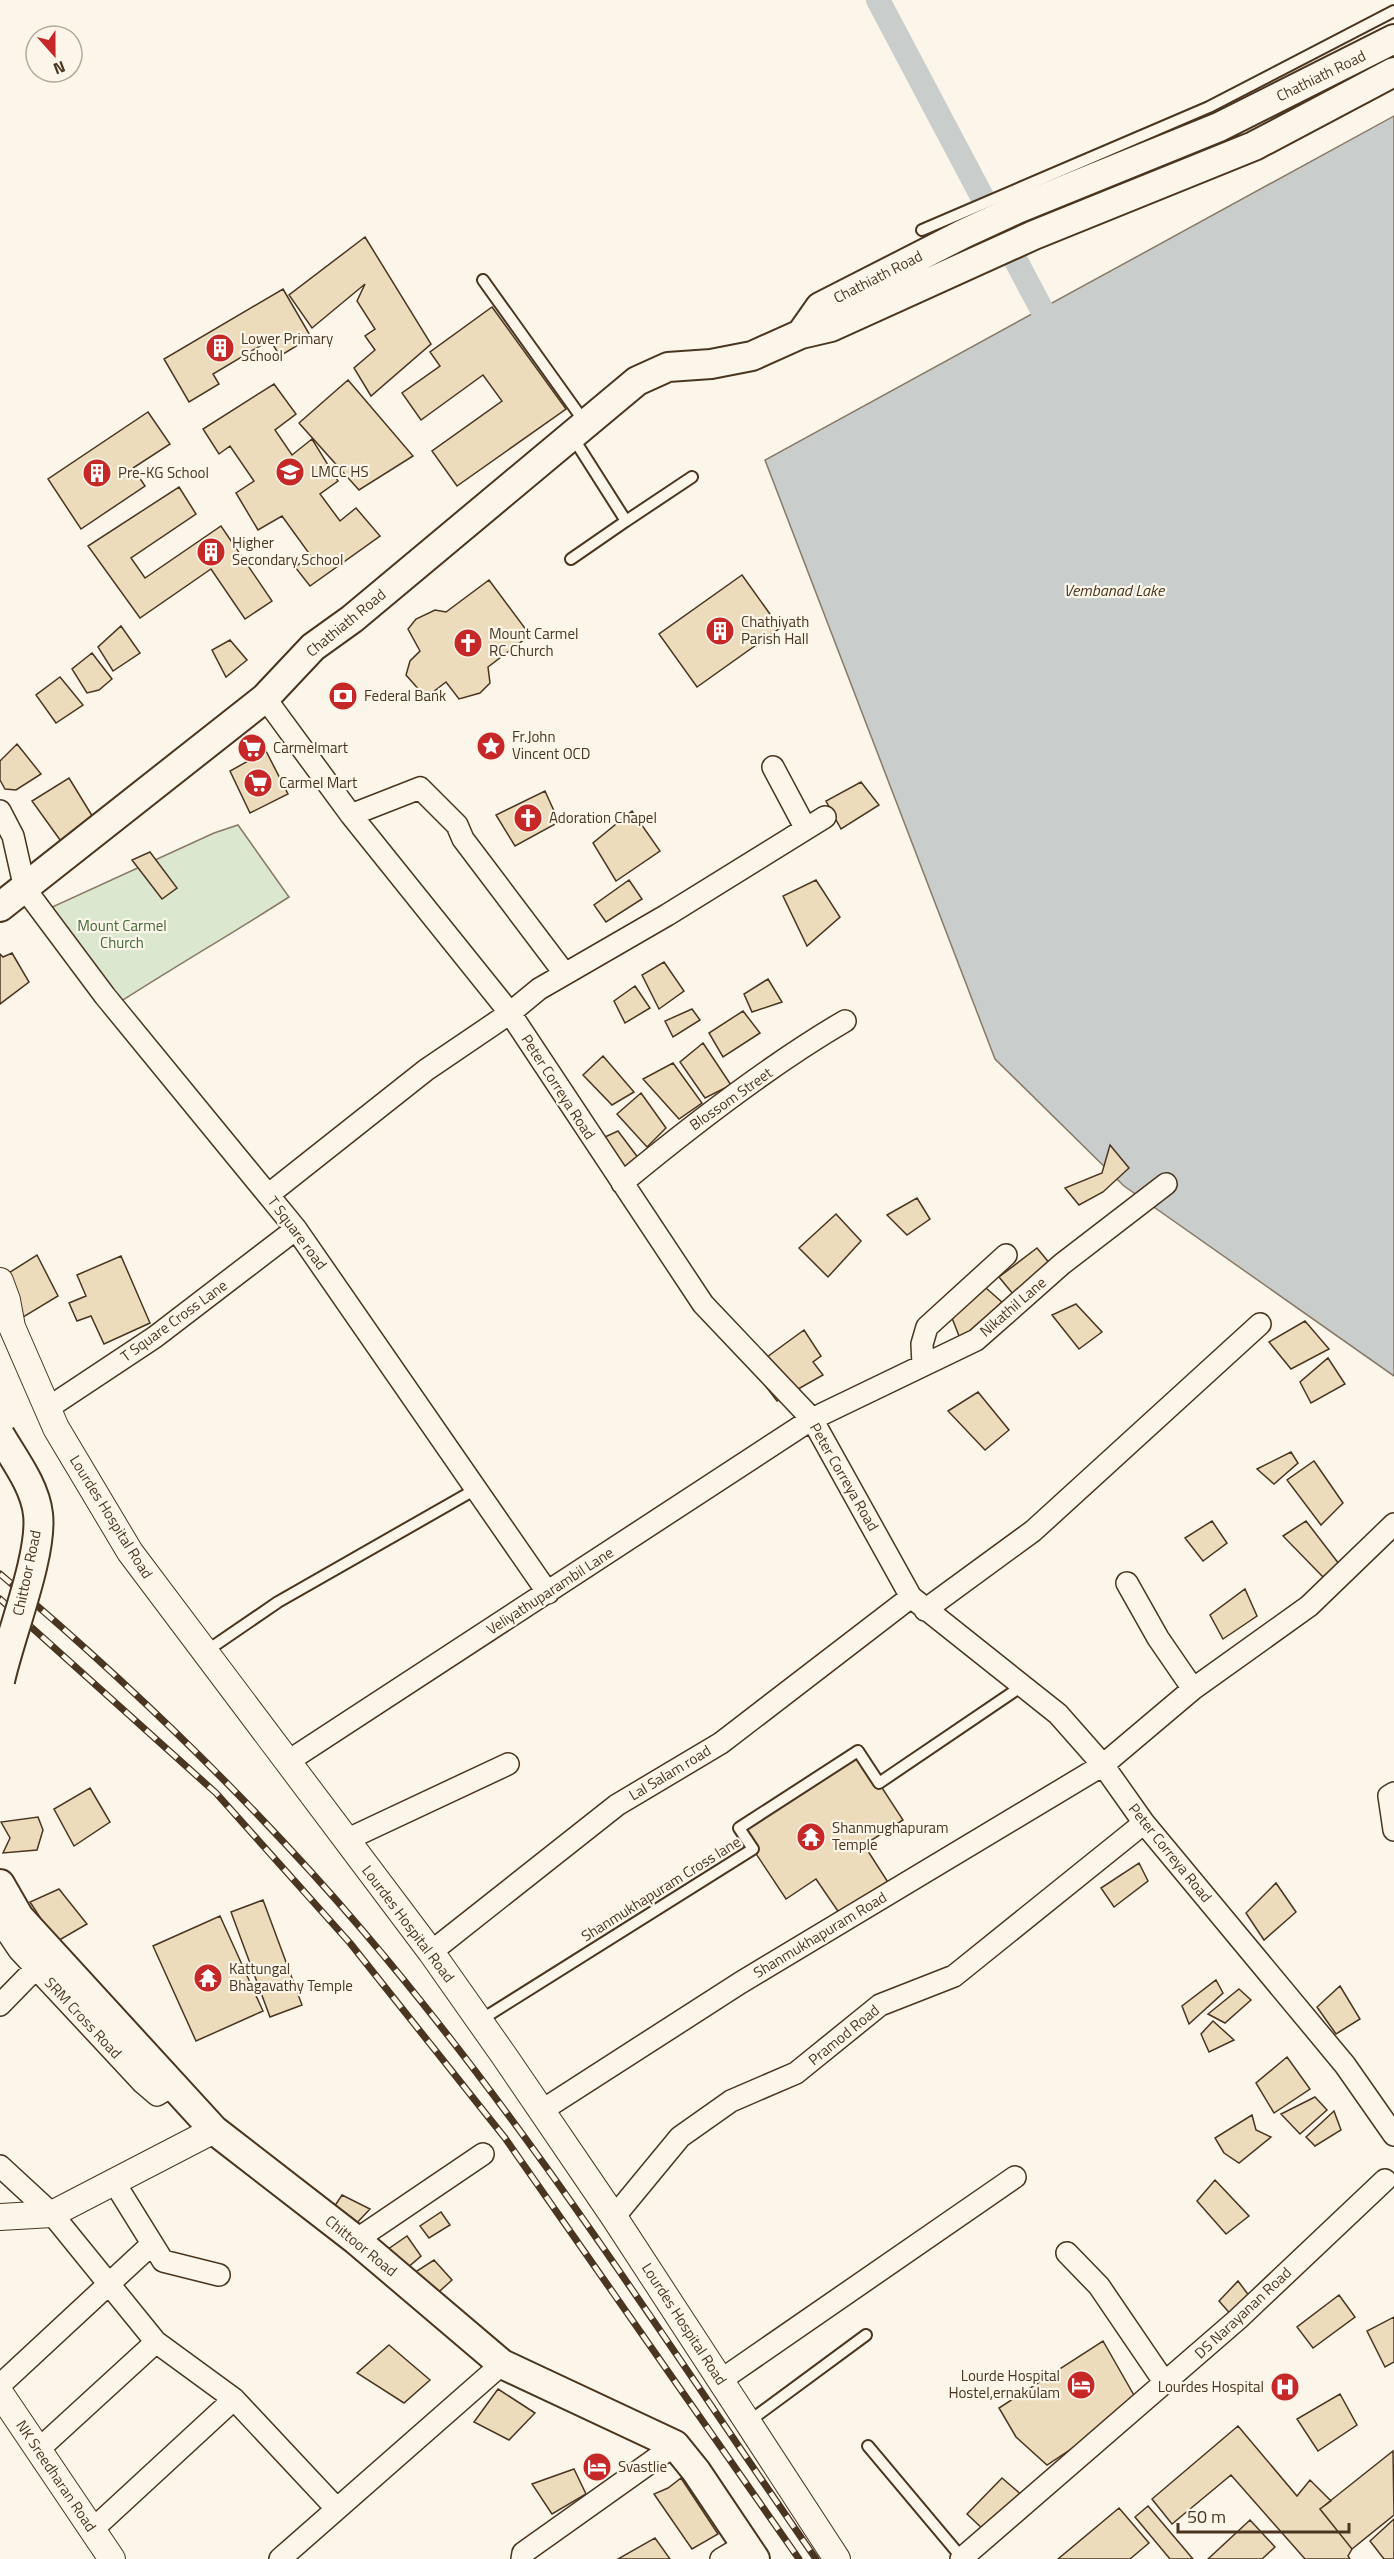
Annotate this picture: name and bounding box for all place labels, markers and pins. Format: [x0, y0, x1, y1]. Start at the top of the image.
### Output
place label: Lower Primary School [241, 327, 333, 367]
building icon: Lower Primary School [204, 332, 236, 364]
school or university icon: LMCC HS [274, 456, 306, 488]
building icon: Pre-KG School [81, 457, 113, 489]
place label: LMCC HS [311, 460, 369, 483]
place label: Pre-KG School [118, 461, 209, 484]
place label: Higher Secondary School [232, 531, 343, 571]
building icon: Higher Secondary School [195, 536, 227, 568]
place label: Chathiyath Parish Hall [741, 610, 809, 650]
building icon: Chathiyath Parish Hall [704, 615, 736, 647]
place label: Mount Carmel RC Church [489, 622, 578, 662]
church icon: Mount Carmel RC Church [452, 627, 484, 659]
bank icon: Federal Bank [327, 680, 359, 712]
place label: Federal Bank [364, 684, 446, 707]
place label: Fr.John Vincent OCD [512, 725, 590, 765]
place icon: Fr.John Vincent OCD [475, 730, 507, 762]
supermarket icon: Carmelmart [236, 732, 268, 764]
place label: Carmelmart [273, 736, 349, 759]
supermarket icon: Carmel Mart [242, 767, 274, 799]
place label: Carmel Mart [279, 771, 358, 794]
church icon: Adoration Chapel [512, 802, 544, 834]
place label: Adoration Chapel [549, 806, 657, 829]
place label: Shanmughapuram Temple [832, 1816, 949, 1856]
temple icon: Shanmughapuram Temple [795, 1821, 827, 1853]
place label: Kattungal Bhagavathy Temple [229, 1957, 353, 1997]
temple icon: Kattungal Bhagavathy Temple [192, 1962, 224, 1994]
place label: Lourde Hospital Hostel,ernakulam [948, 2364, 1060, 2404]
hotel icon: Lourde Hospital Hostel,ernakulam [1065, 2369, 1097, 2401]
hospital icon: Lourdes Hospital [1269, 2371, 1301, 2403]
place label: Lourdes Hospital [1158, 2375, 1264, 2398]
hotel icon: Svastlie [581, 2451, 613, 2483]
place label: Svastlie [618, 2455, 667, 2478]

